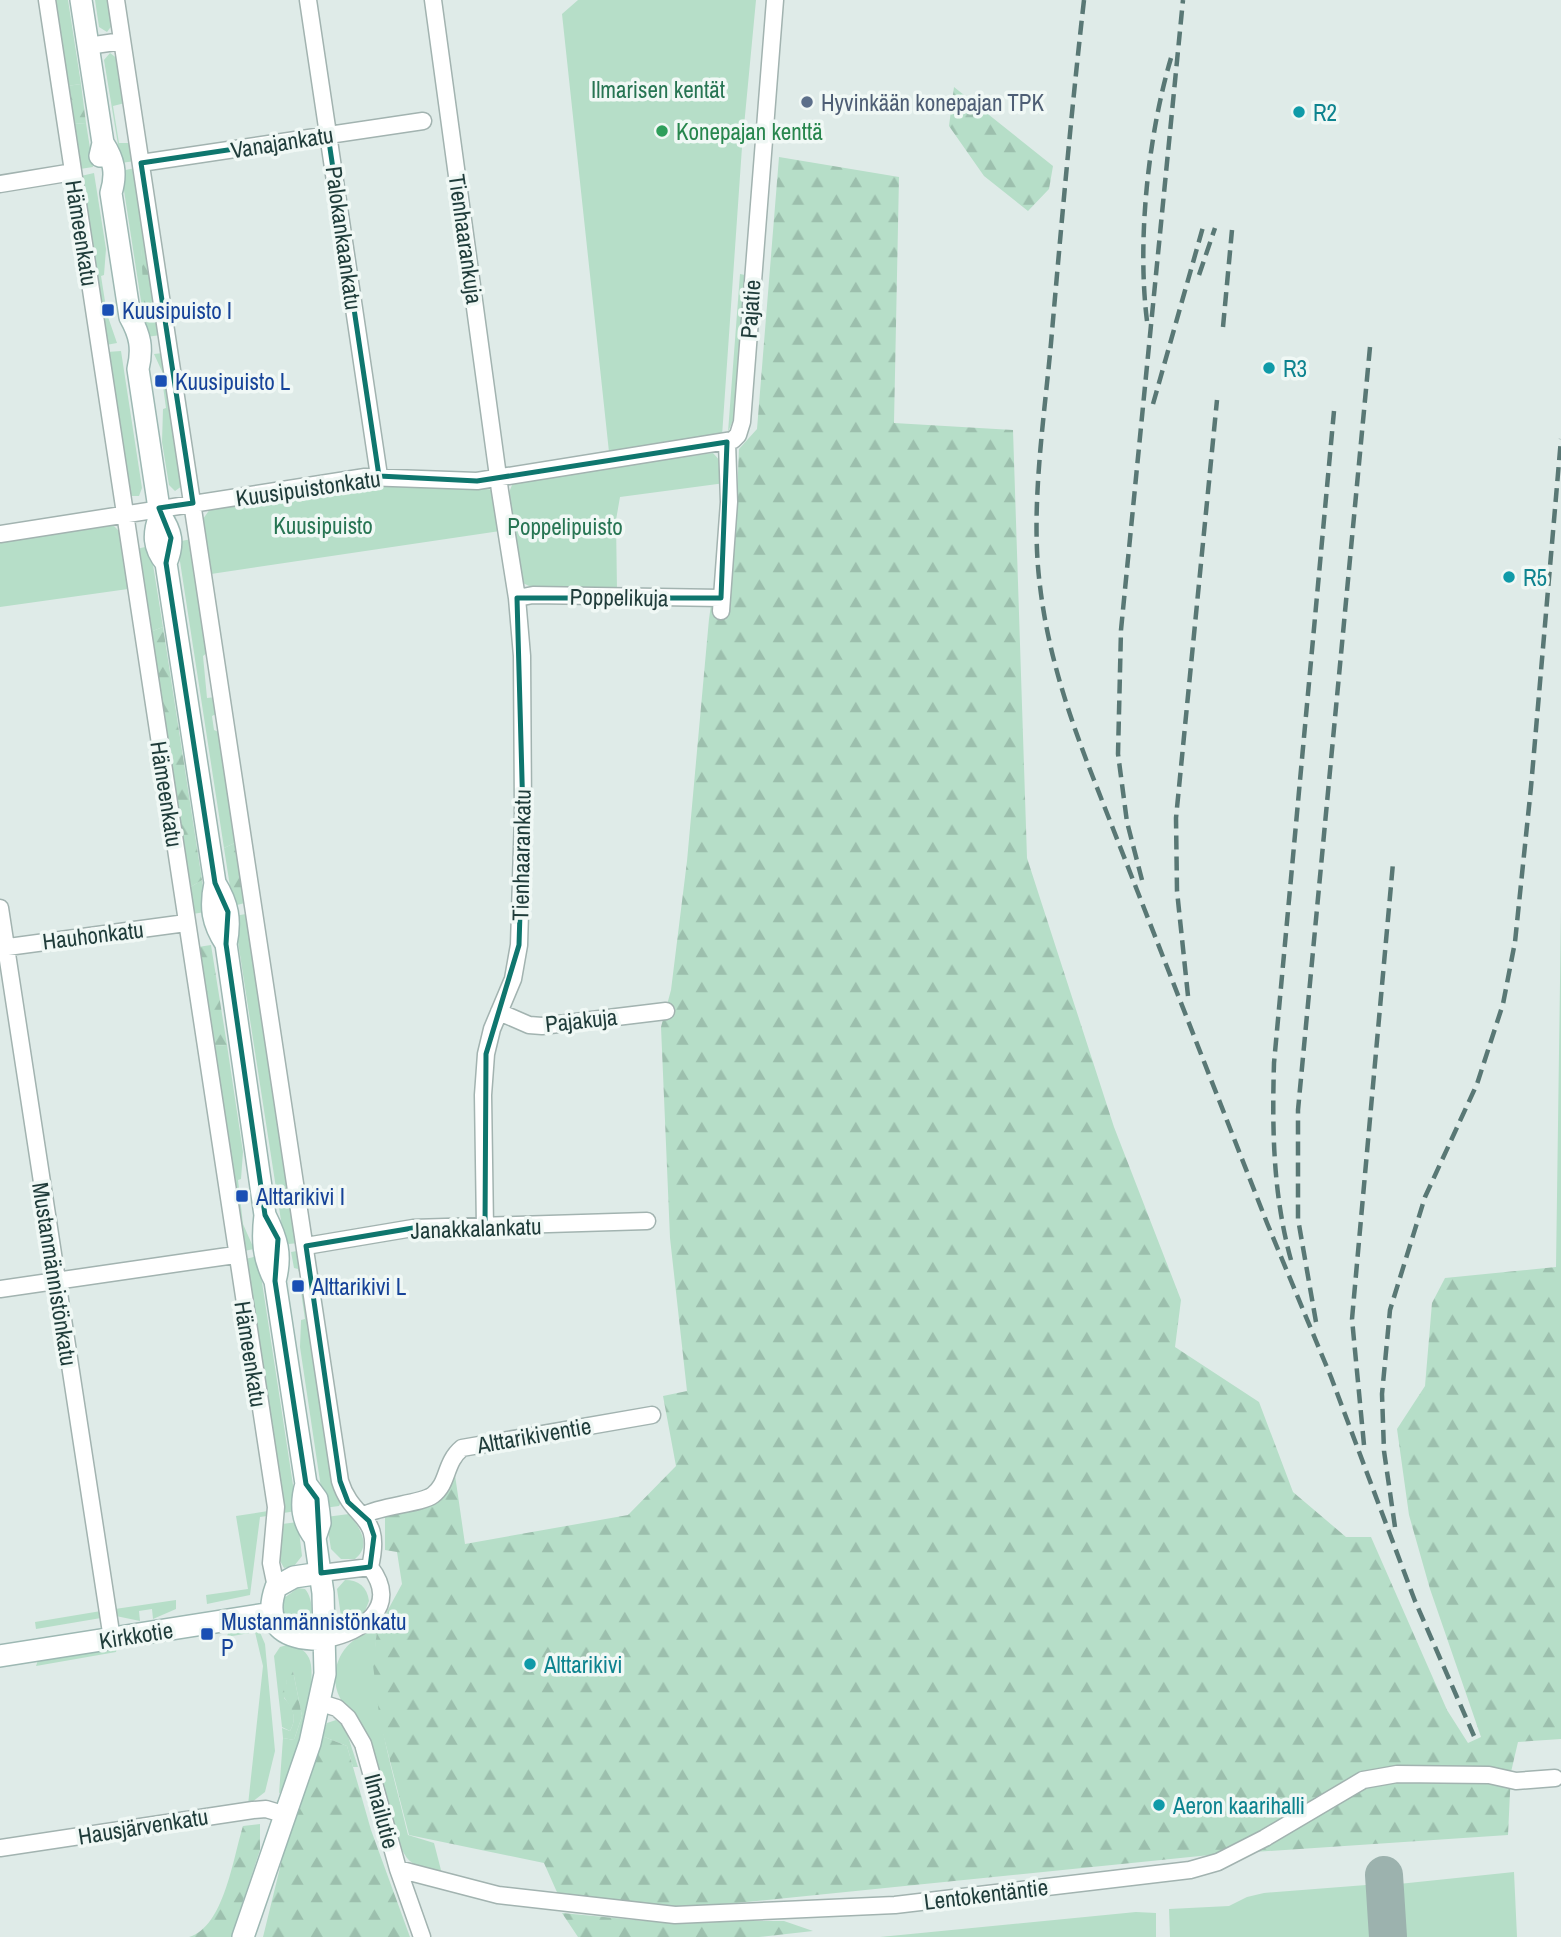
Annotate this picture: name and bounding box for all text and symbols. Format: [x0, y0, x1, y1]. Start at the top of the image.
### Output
park label: Ilmarisen kentät [591, 74, 725, 105]
place label: Hyvinkään konepajan TPK [821, 87, 1044, 118]
marker: Hyvinkään konepajan TPK [799, 94, 815, 110]
place label: R2 [1313, 97, 1337, 128]
marker: R2 [1291, 104, 1307, 120]
place label: Konepajan kenttä [676, 116, 823, 147]
street label: Vanajankatu [228, 119, 336, 165]
marker: Konepajan kenttä [654, 123, 670, 139]
street label: Palokankaankatu [319, 164, 369, 312]
street label: Tienhaarankuja [442, 172, 491, 306]
street label: Hämeenkatu [58, 178, 106, 288]
street label: Pajatie [732, 279, 768, 339]
place label: Kuusipuisto I [122, 295, 232, 326]
marker: Kuusipuisto I [100, 302, 116, 318]
place label: R3 [1283, 353, 1307, 384]
marker: R3 [1261, 360, 1277, 376]
place label: Kuusipuisto L [175, 366, 291, 397]
marker: Kuusipuisto L [153, 373, 169, 389]
street label: Kuusipuistonkatu [234, 463, 382, 513]
park label: Kuusipuisto [273, 510, 373, 541]
park label: Poppelipuisto [507, 511, 623, 542]
place label: R5 [1523, 562, 1547, 593]
marker: R5 [1501, 569, 1517, 585]
street label: Poppelikuja [569, 581, 669, 613]
street label: Hämeenkatu [143, 739, 191, 849]
street label: Tienhaarankatu [504, 789, 538, 921]
street label: Hauhonkatu [41, 913, 145, 957]
street label: Pajakuja [543, 1001, 619, 1039]
street label: Mustanmännistönkatu [25, 1180, 85, 1368]
place label: Alttarikivi I [255, 1181, 345, 1212]
marker: Alttarikivi I [234, 1188, 250, 1204]
street label: Janakkalankatu [410, 1210, 542, 1246]
place label: Alttarikivi L [311, 1271, 407, 1302]
marker: Alttarikivi L [290, 1278, 306, 1294]
street label: Hämeenkatu [227, 1299, 275, 1409]
street label: Alttarikiventie [474, 1410, 593, 1460]
place label: Mustanmännistönkatu P [221, 1606, 407, 1663]
street label: Kirkkotie [97, 1614, 175, 1656]
marker: Mustanmännistönkatu P [199, 1626, 215, 1642]
place label: Alttarikivi [543, 1649, 623, 1680]
marker: Alttarikivi [522, 1656, 538, 1672]
street label: Ilmailutie [357, 1770, 407, 1852]
place label: Aeron kaarihalli [1172, 1790, 1305, 1821]
marker: Aeron kaarihalli [1151, 1797, 1167, 1813]
street label: Hausjärvenkatu [76, 1800, 210, 1852]
street label: Lentokentäntie [922, 1871, 1050, 1917]

